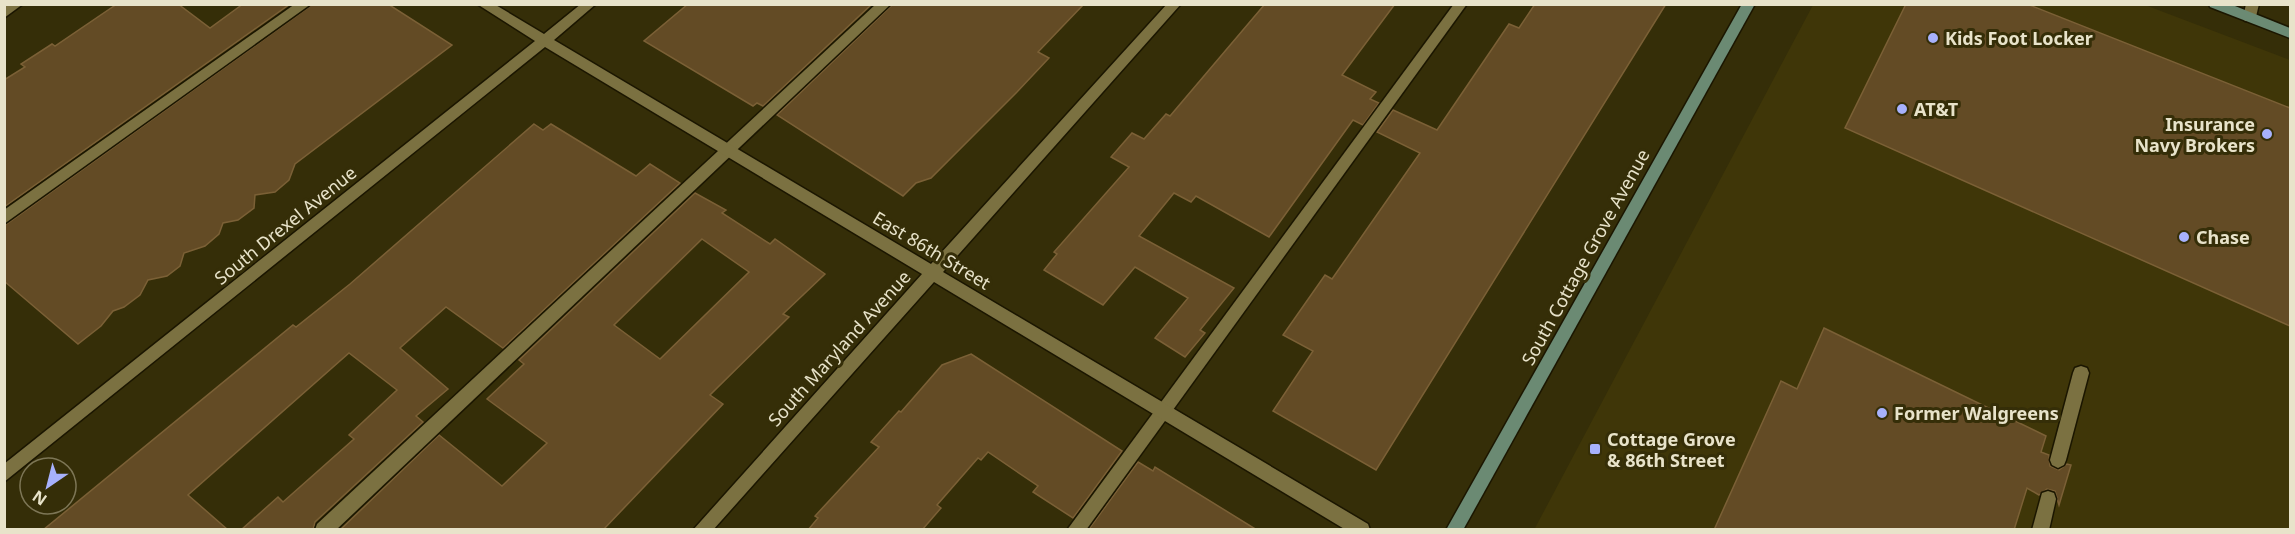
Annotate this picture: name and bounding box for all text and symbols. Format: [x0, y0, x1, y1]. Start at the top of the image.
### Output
place label: Kids Foot Locker [1945, 26, 2093, 50]
marker: Kids Foot Locker [1926, 31, 1940, 45]
place label: AT&T [1914, 97, 1959, 121]
marker: AT&T [1895, 102, 1909, 116]
place label: Insurance Navy Brokers [2134, 112, 2255, 157]
marker: Insurance Navy Brokers [2260, 127, 2274, 141]
street label: South Cottage Grove Avenue [1516, 145, 1654, 369]
street label: South Drexel Avenue [209, 160, 361, 290]
street label: East 86th Street [869, 205, 996, 295]
place label: Chase [2196, 225, 2250, 249]
marker: Chase [2177, 230, 2191, 244]
street label: South Maryland Avenue [762, 265, 916, 431]
place label: Former Walgreens [1894, 401, 2059, 425]
marker: Former Walgreens [1875, 406, 1889, 420]
place label: Cottage Grove & 86th Street [1607, 427, 1736, 472]
marker: Cottage Grove & 86th Street [1588, 442, 1602, 456]
north arrow [18, 456, 78, 516]
text: N [28, 486, 51, 511]

